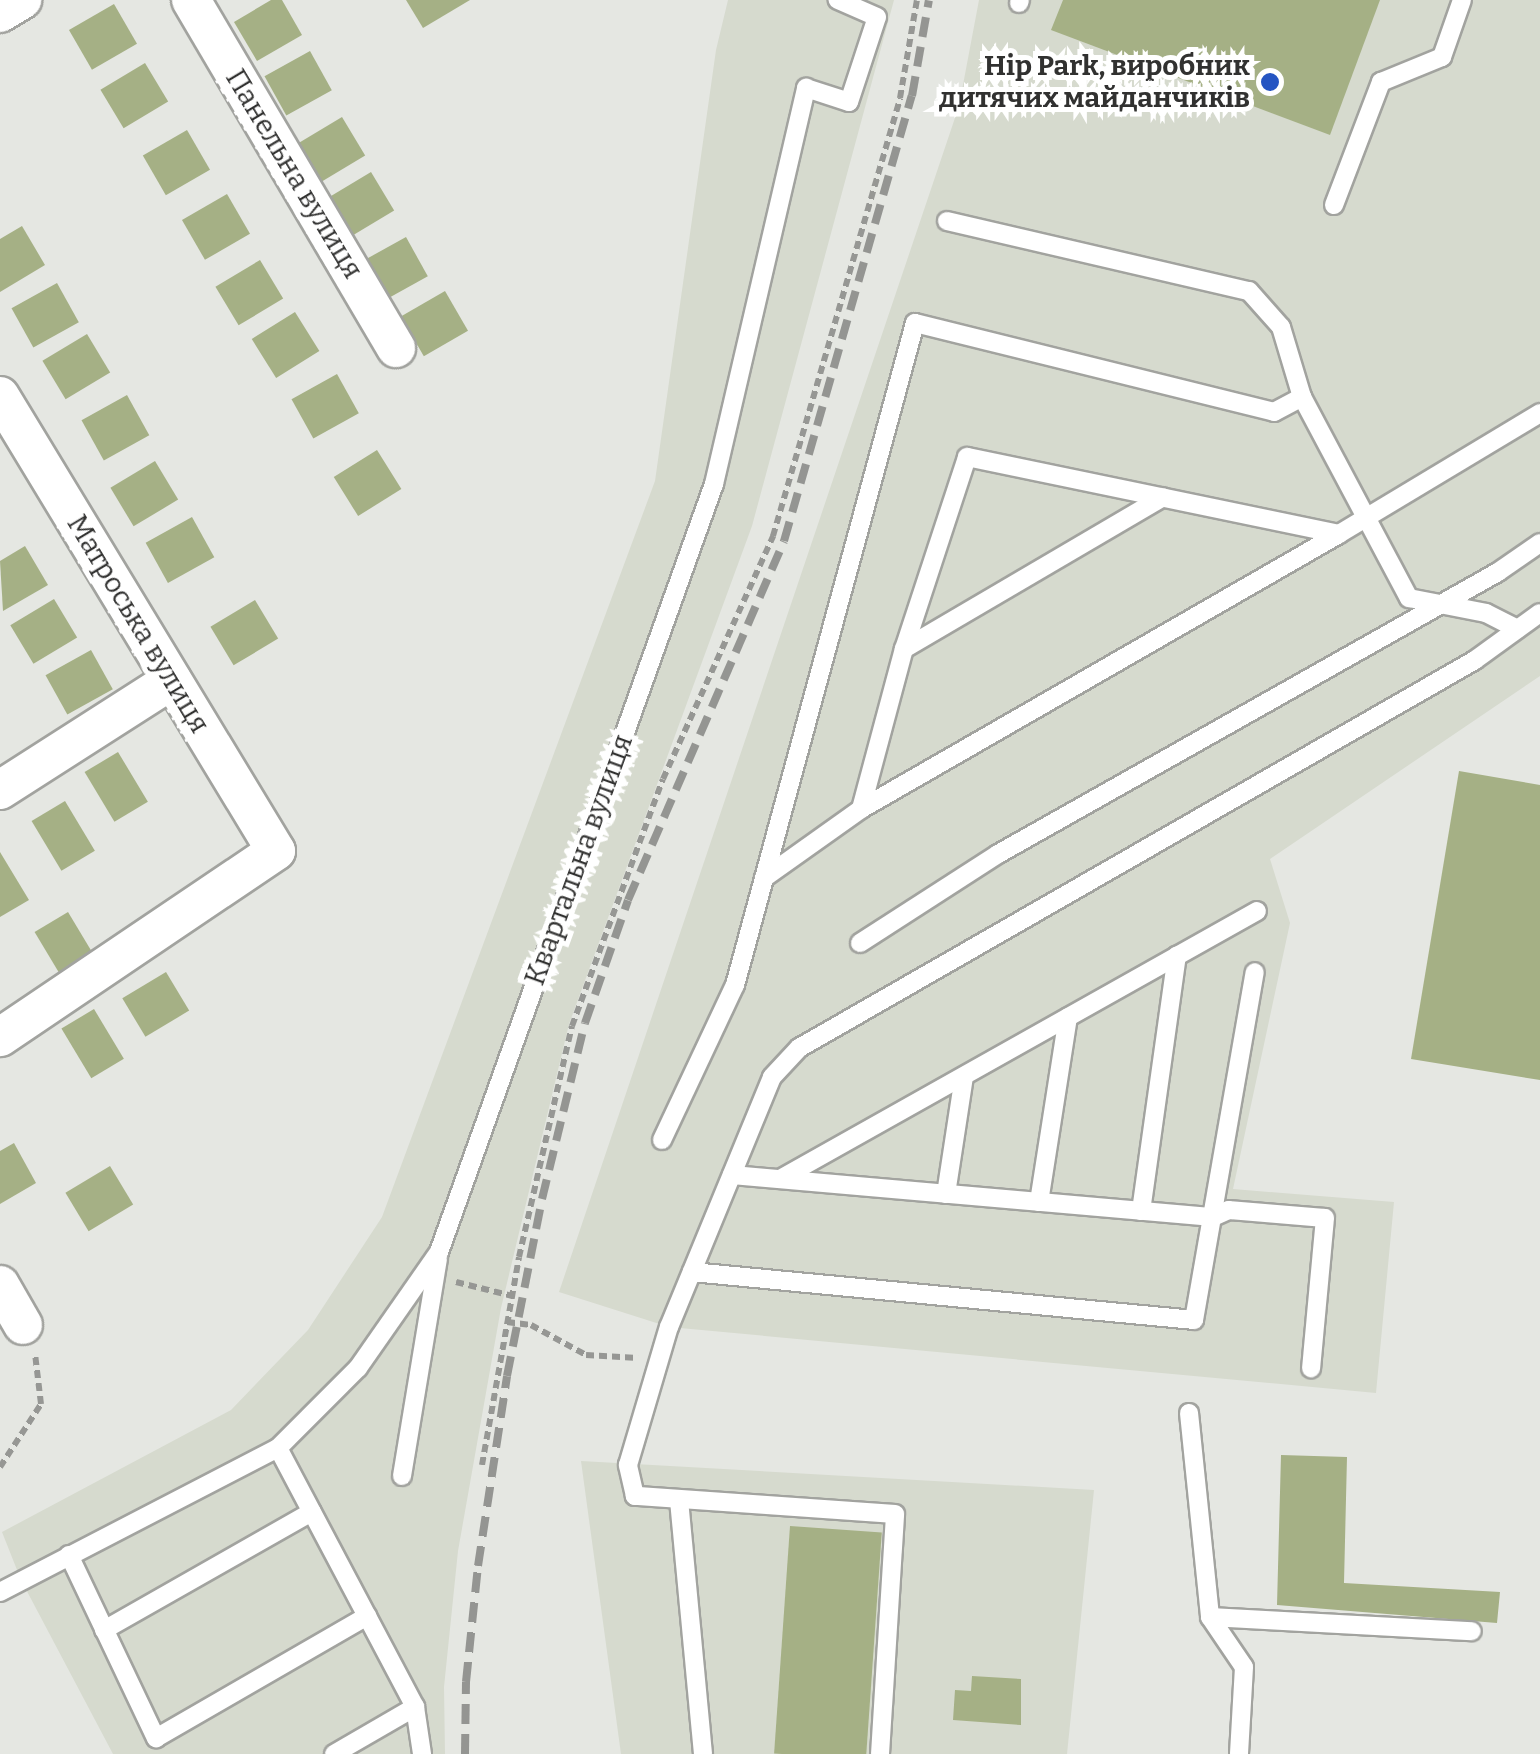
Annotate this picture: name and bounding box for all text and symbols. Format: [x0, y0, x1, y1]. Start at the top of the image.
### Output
place label: Hip Park, виробник дитячих майданчиків [939, 49, 1250, 115]
street label: Панельна вулиця [218, 63, 370, 285]
marker: Hip Park, виробник дитячих майданчиків [1259, 71, 1281, 93]
street label: Матроська вулиця [60, 509, 216, 739]
street label: Квартальна вулиця [518, 730, 640, 990]

